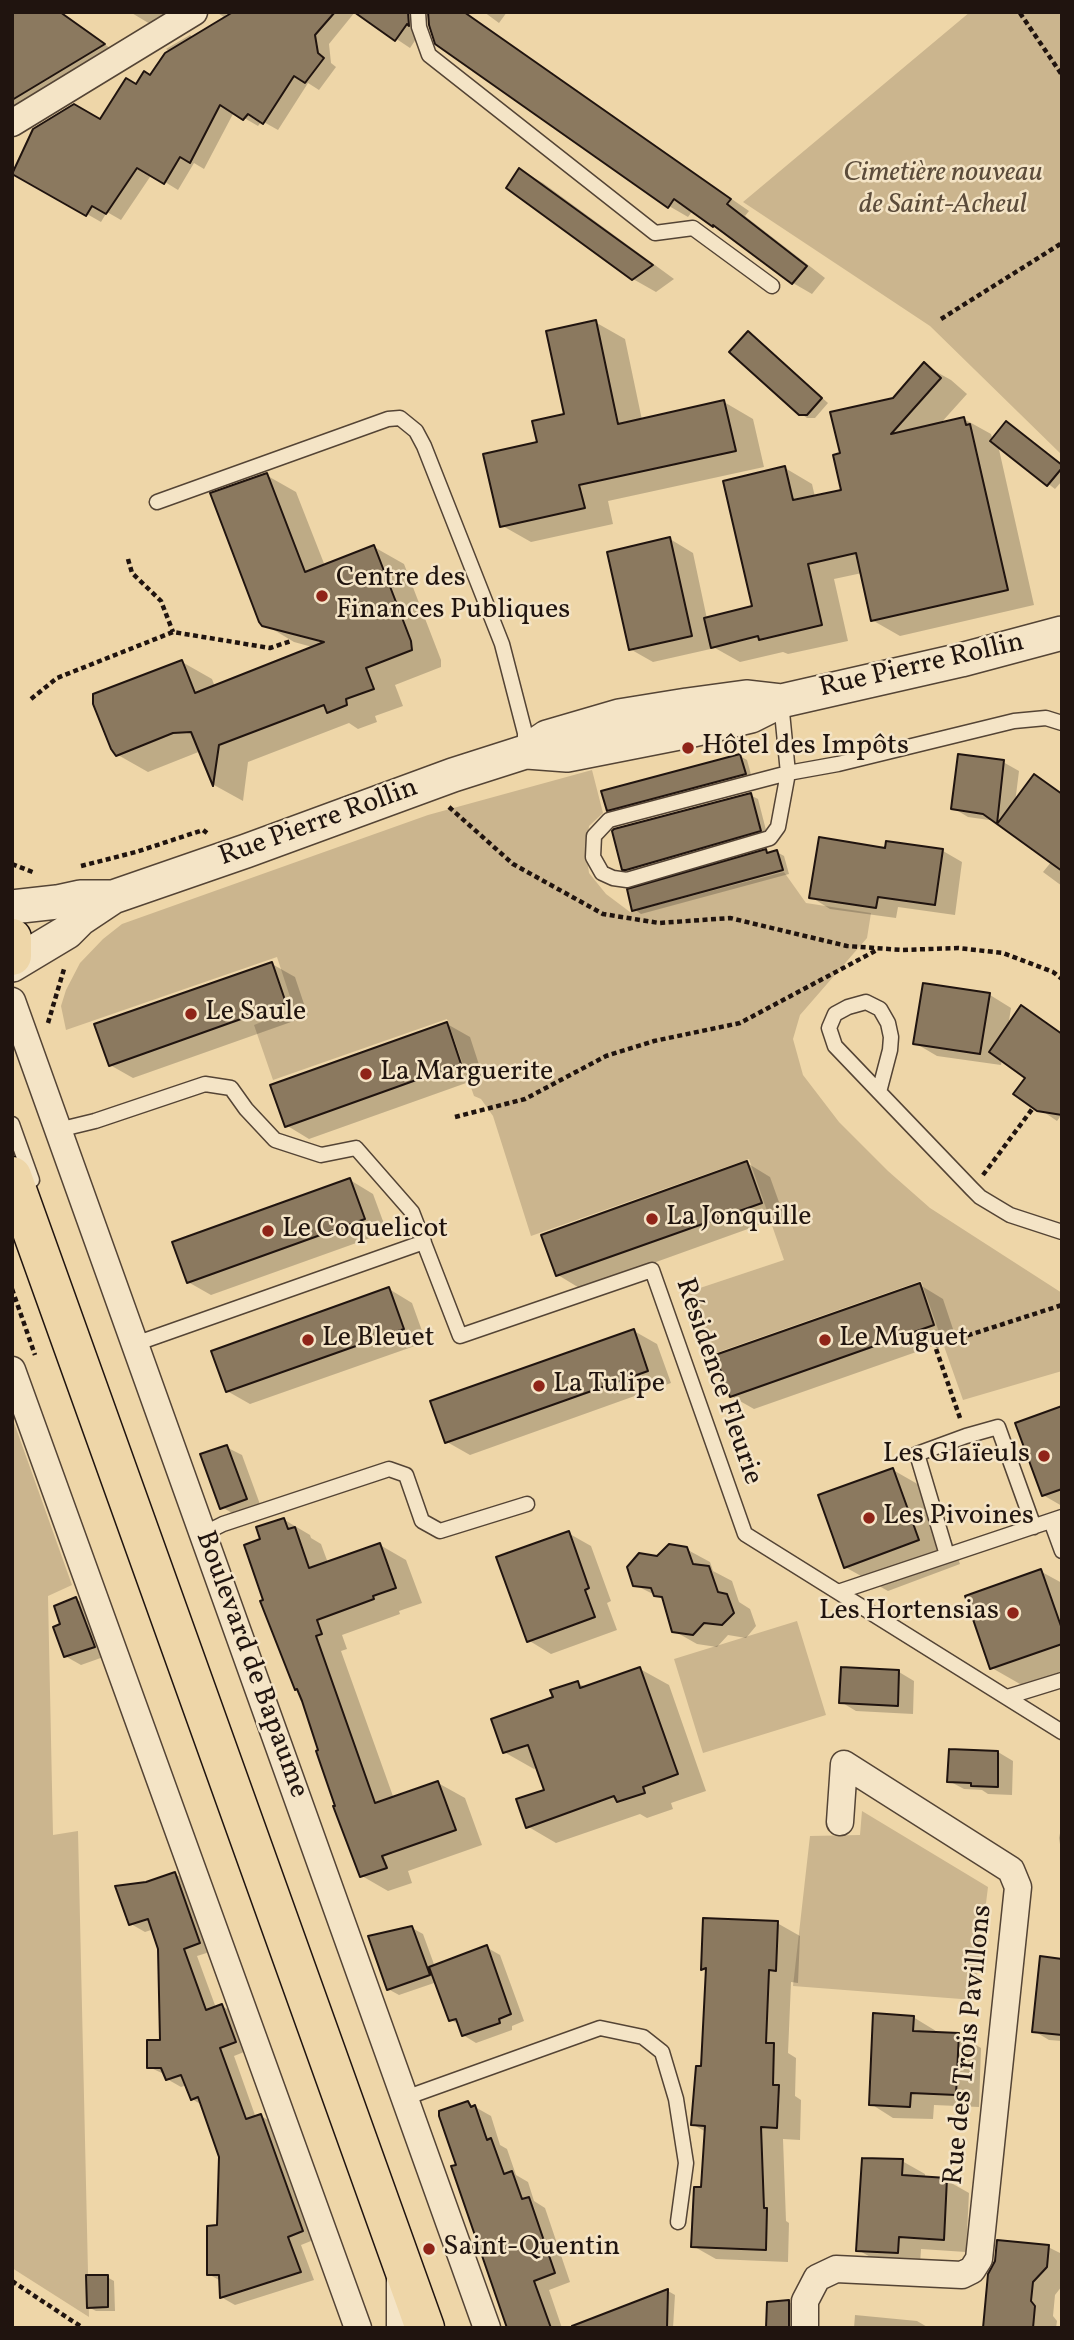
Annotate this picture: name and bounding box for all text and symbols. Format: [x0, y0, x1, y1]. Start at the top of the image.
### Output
park label: Cimetière nouveau de Saint-Acheul [843, 158, 1043, 224]
place label: Centre des Finances Publiques [336, 563, 570, 629]
marker: Centre des Finances Publiques [314, 588, 330, 604]
street label: Rue Pierre Rollin [816, 627, 1028, 707]
place label: Hôtel des Impôts [702, 731, 909, 765]
marker: Hôtel des Impôts [680, 740, 696, 756]
street label: Rue Pierre Rollin [215, 772, 423, 876]
place label: Le Saule [205, 997, 306, 1031]
marker: Le Saule [183, 1006, 199, 1022]
place label: La Marguerite [380, 1057, 553, 1091]
marker: La Marguerite [358, 1066, 374, 1082]
place label: La Jonquille [666, 1202, 812, 1236]
marker: La Jonquille [644, 1211, 660, 1227]
place label: Le Coquelicot [282, 1214, 448, 1248]
marker: Le Coquelicot [260, 1223, 276, 1239]
street label: Résidence Fleurie [666, 1274, 768, 1490]
place label: Le Bleuet [322, 1323, 435, 1357]
place label: Le Muguet [839, 1323, 968, 1357]
marker: Le Bleuet [300, 1332, 316, 1348]
marker: Le Muguet [817, 1332, 833, 1348]
place label: La Tulipe [553, 1369, 665, 1403]
marker: La Tulipe [531, 1378, 547, 1394]
place label: Les Glaïeuls [883, 1439, 1030, 1473]
marker: Les Glaïeuls [1036, 1448, 1052, 1464]
place label: Les Pivoines [883, 1501, 1034, 1535]
marker: Les Pivoines [861, 1510, 877, 1526]
street label: Boulevard de Bapaume [186, 1527, 314, 1803]
place label: Les Hortensias [819, 1596, 999, 1630]
marker: Les Hortensias [1005, 1605, 1021, 1621]
street label: Rue des Trois Pavillons [939, 1903, 1001, 2187]
place label: Saint-Quentin [443, 2232, 620, 2266]
marker: Saint-Quentin [421, 2241, 437, 2257]

